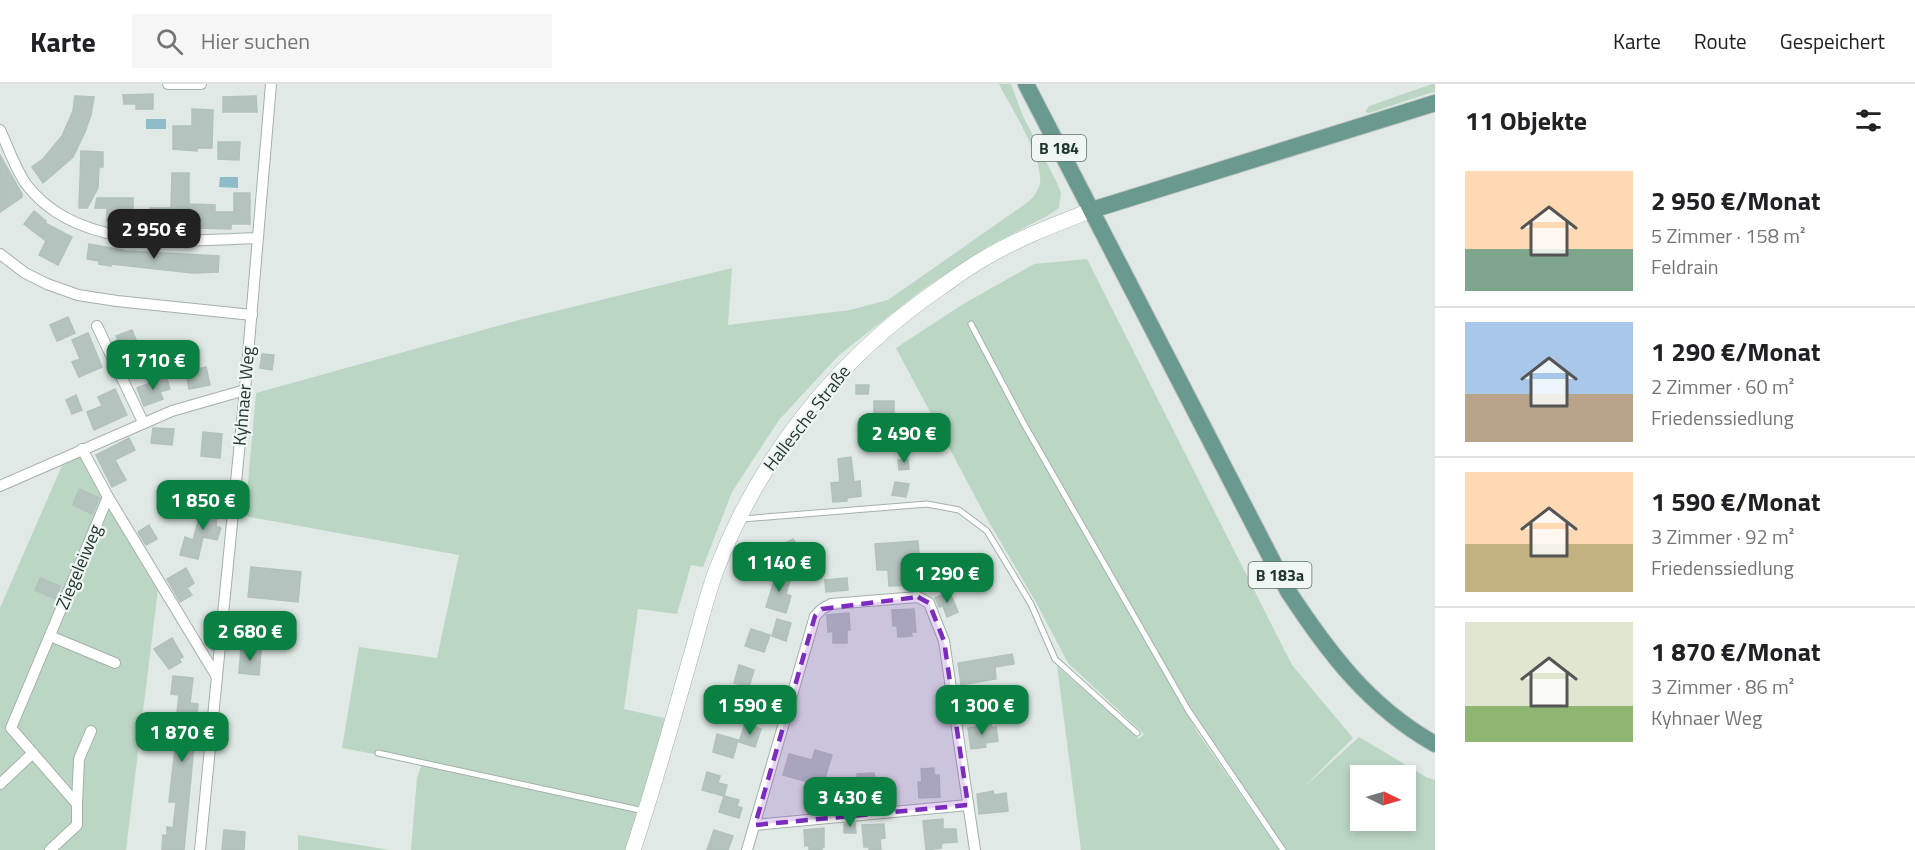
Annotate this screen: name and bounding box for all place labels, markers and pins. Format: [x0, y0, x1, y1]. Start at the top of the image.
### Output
pin: 2 950 € [99, 209, 209, 260]
pin: 1 710 € [98, 340, 208, 391]
pin: 2 490 € [849, 413, 959, 464]
pin: 1 850 € [148, 480, 258, 531]
pin: 1 140 € [724, 542, 834, 593]
pin: 1 290 € [892, 553, 1002, 604]
pin: 2 680 € [195, 611, 305, 662]
pin: 1 590 € [695, 685, 805, 736]
pin: 1 300 € [927, 685, 1037, 736]
pin: 1 870 € [127, 712, 237, 763]
pin: 3 430 € [795, 777, 905, 828]

